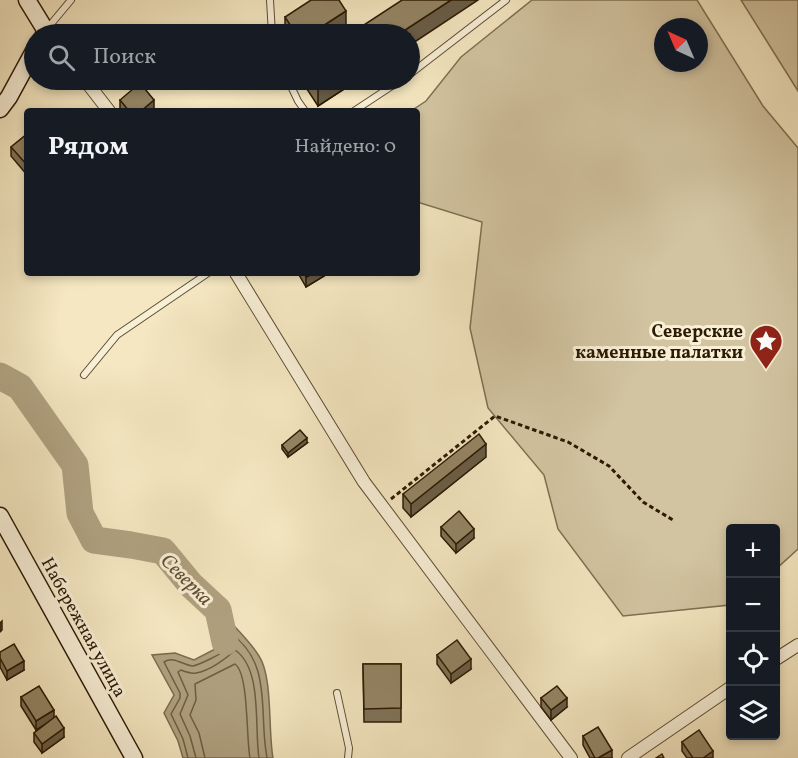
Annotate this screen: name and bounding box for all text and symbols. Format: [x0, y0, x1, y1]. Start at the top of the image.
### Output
north arrow [654, 18, 708, 72]
search box [24, 24, 420, 90]
icon: search [45, 41, 78, 74]
text: Поиск [93, 42, 156, 73]
text: Рядом [48, 129, 128, 165]
text: Найдено: 0 [294, 133, 396, 161]
place label: Северские каменные палатки [575, 320, 743, 366]
place icon: Северские каменные палатки [748, 323, 784, 370]
map controls [726, 524, 780, 740]
button: + [726, 524, 780, 578]
water label: Северка [153, 548, 218, 613]
street label: Набережная улица [34, 553, 132, 702]
button: − [726, 578, 780, 632]
button: locate [726, 632, 780, 686]
button: layers [726, 686, 780, 740]

